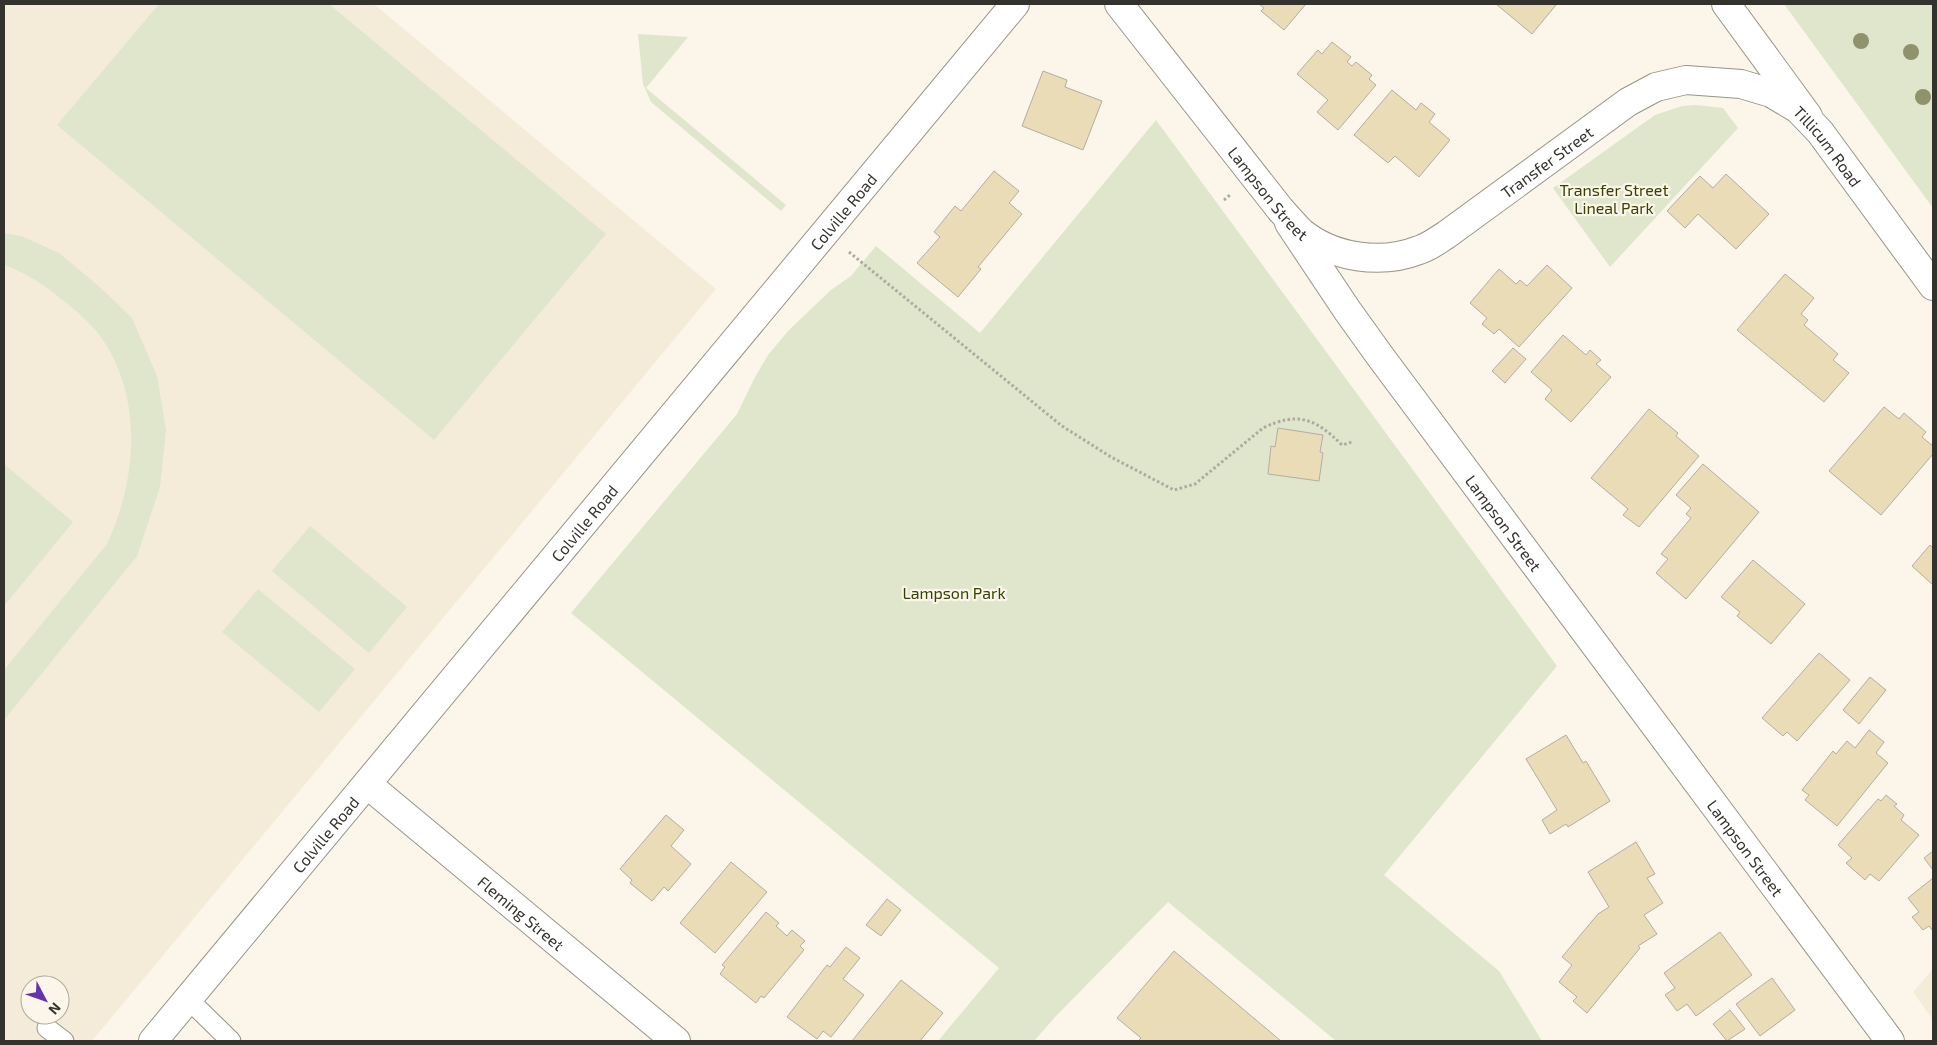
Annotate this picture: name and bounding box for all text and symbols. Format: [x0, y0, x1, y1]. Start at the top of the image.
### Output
street label: Tillicum Road [1790, 101, 1866, 190]
street label: Transfer Street [1497, 122, 1596, 201]
street label: Lampson Street [1225, 142, 1312, 244]
street label: Colville Road [805, 169, 880, 253]
park label: Transfer Street Lineal Park [1559, 180, 1669, 217]
street label: Lampson Street [1462, 471, 1546, 574]
street label: Colville Road [547, 481, 621, 565]
park label: Lampson Park [902, 583, 1006, 602]
street label: Colville Road [288, 792, 362, 876]
street label: Lampson Street [1704, 796, 1788, 899]
street label: Fleming Street [475, 871, 568, 954]
north arrow [20, 975, 70, 1025]
text: N [45, 999, 65, 1018]

